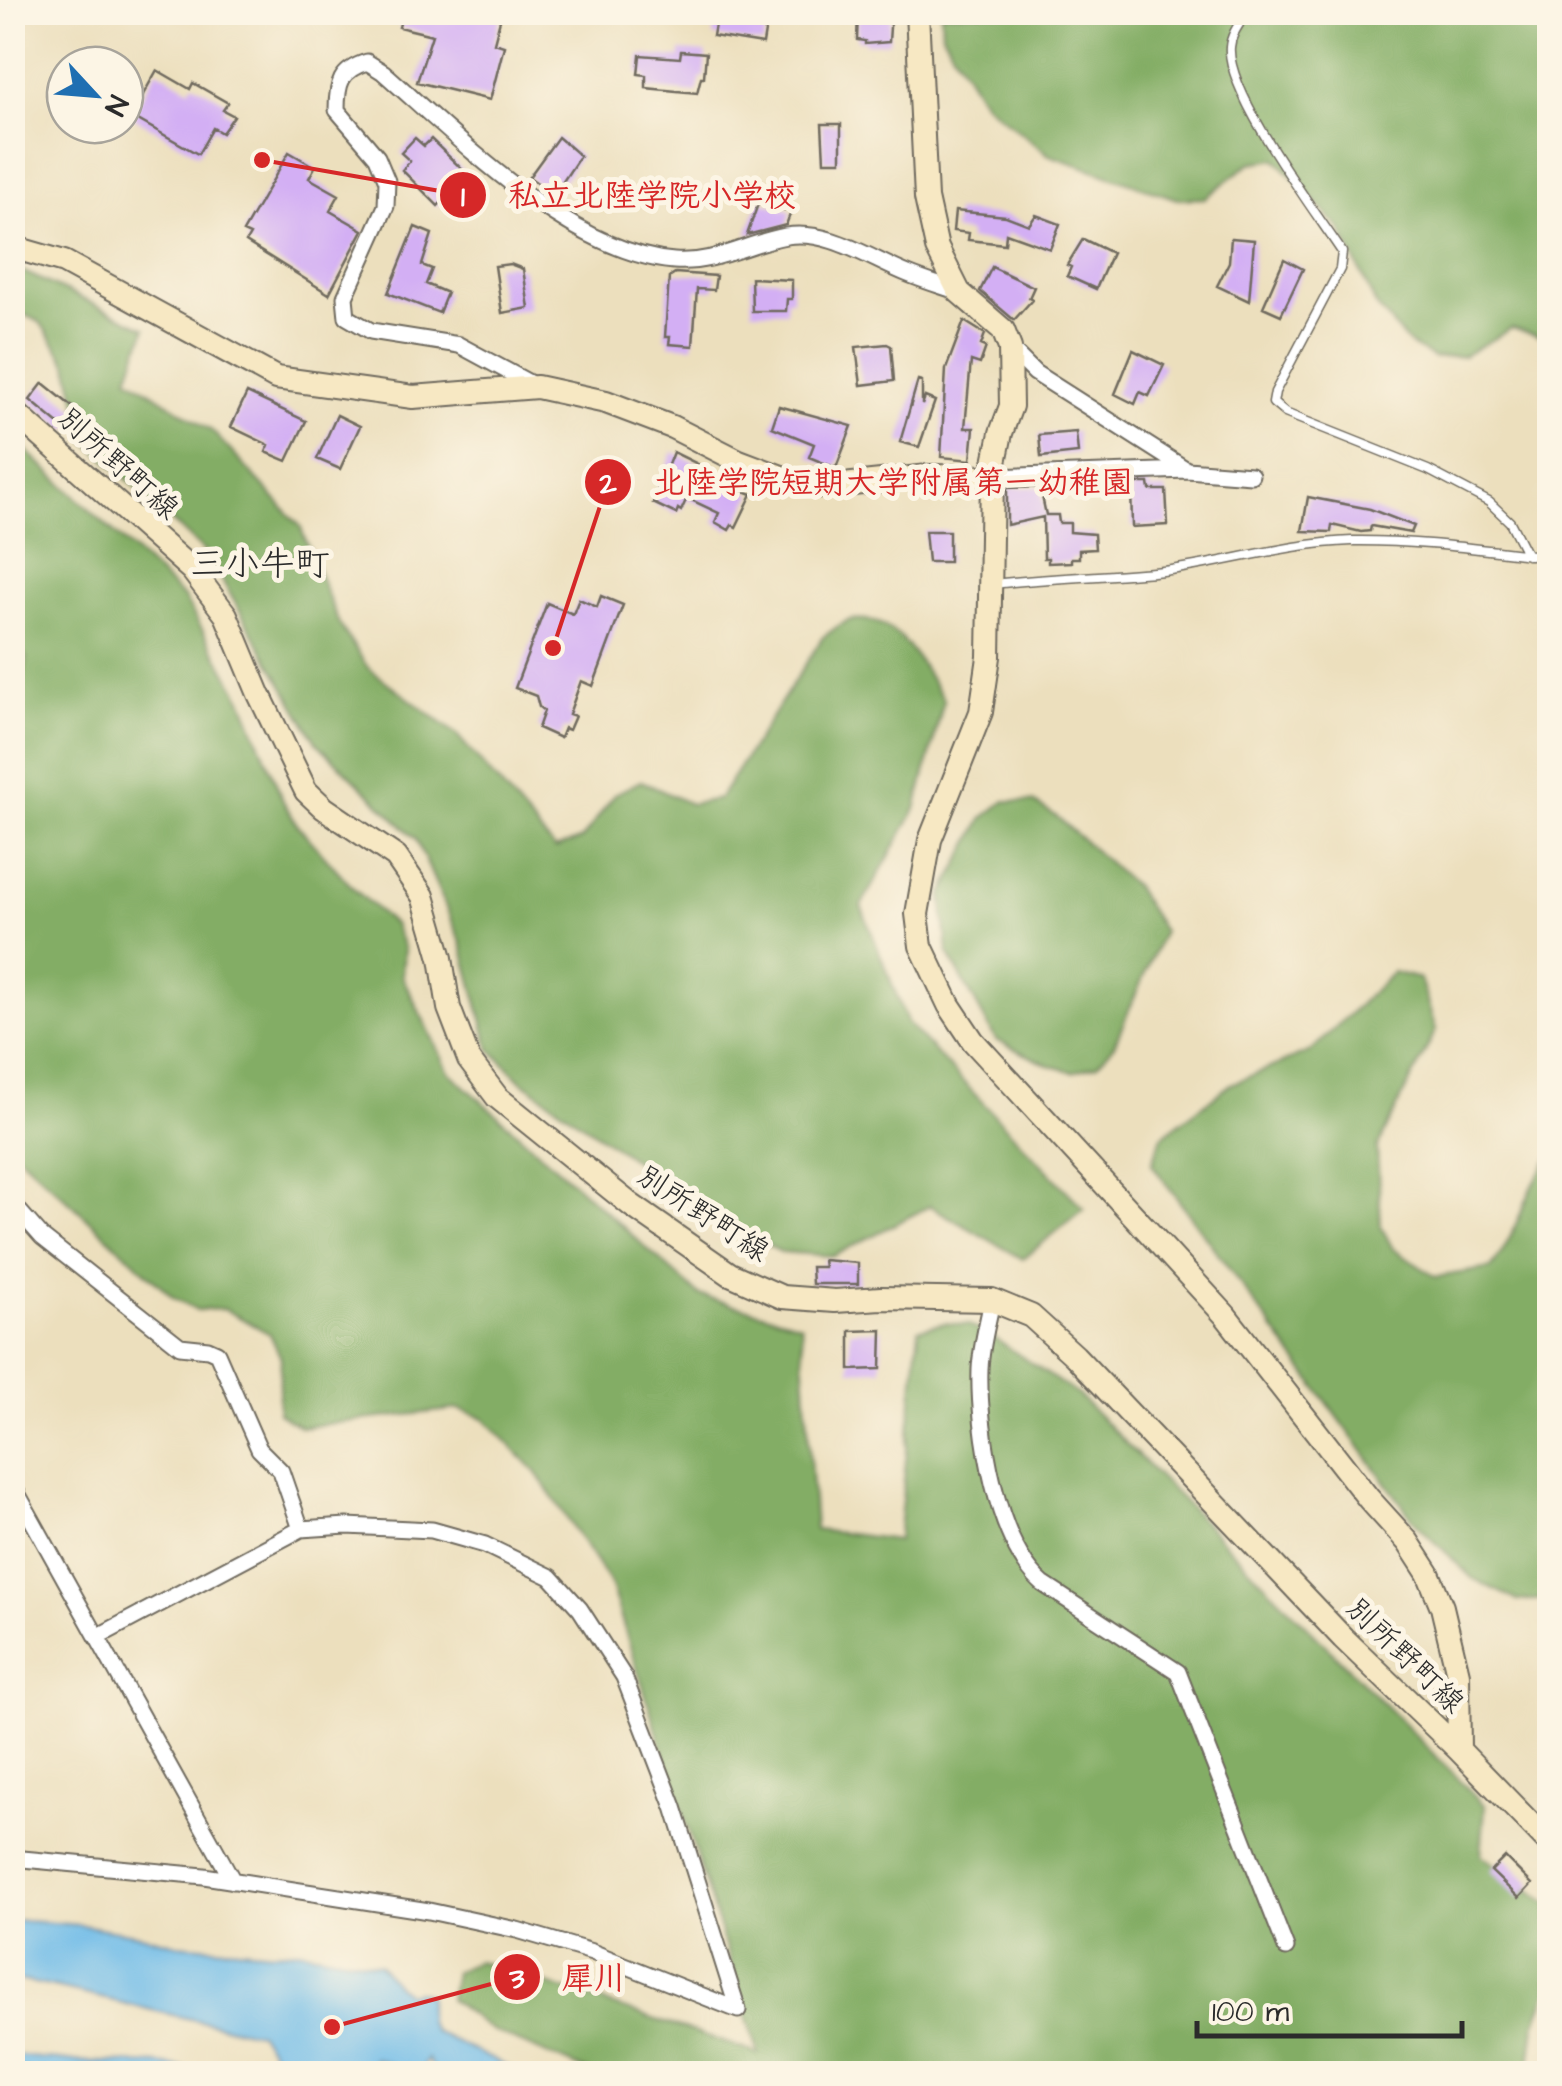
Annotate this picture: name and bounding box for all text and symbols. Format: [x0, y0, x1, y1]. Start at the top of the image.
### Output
north arrow [45, 45, 145, 145]
text: N [95, 89, 137, 122]
callout: 私立北陸学院小学校 [438, 164, 816, 226]
text: 私立北陸学院小学校 [508, 174, 796, 219]
text: 1 [461, 176, 465, 218]
street label: 別所野町線 [48, 398, 188, 530]
callout: 北陸学院短期大学附属第一幼稚園 [583, 451, 1153, 513]
text: 北陸学院短期大学附属第一幼稚園 [653, 461, 1133, 506]
text: 2 [598, 463, 617, 505]
district label: 三小牛町 [190, 540, 330, 589]
street label: 別所野町線 [629, 1156, 777, 1272]
street label: 別所野町線 [1336, 1589, 1474, 1723]
callout: 犀川 [492, 1946, 646, 2008]
text: 犀川 [562, 1957, 626, 2002]
text: 3 [508, 1958, 525, 2000]
scale bar [1197, 1976, 1462, 2038]
text: 100 m [1212, 1991, 1290, 2033]

